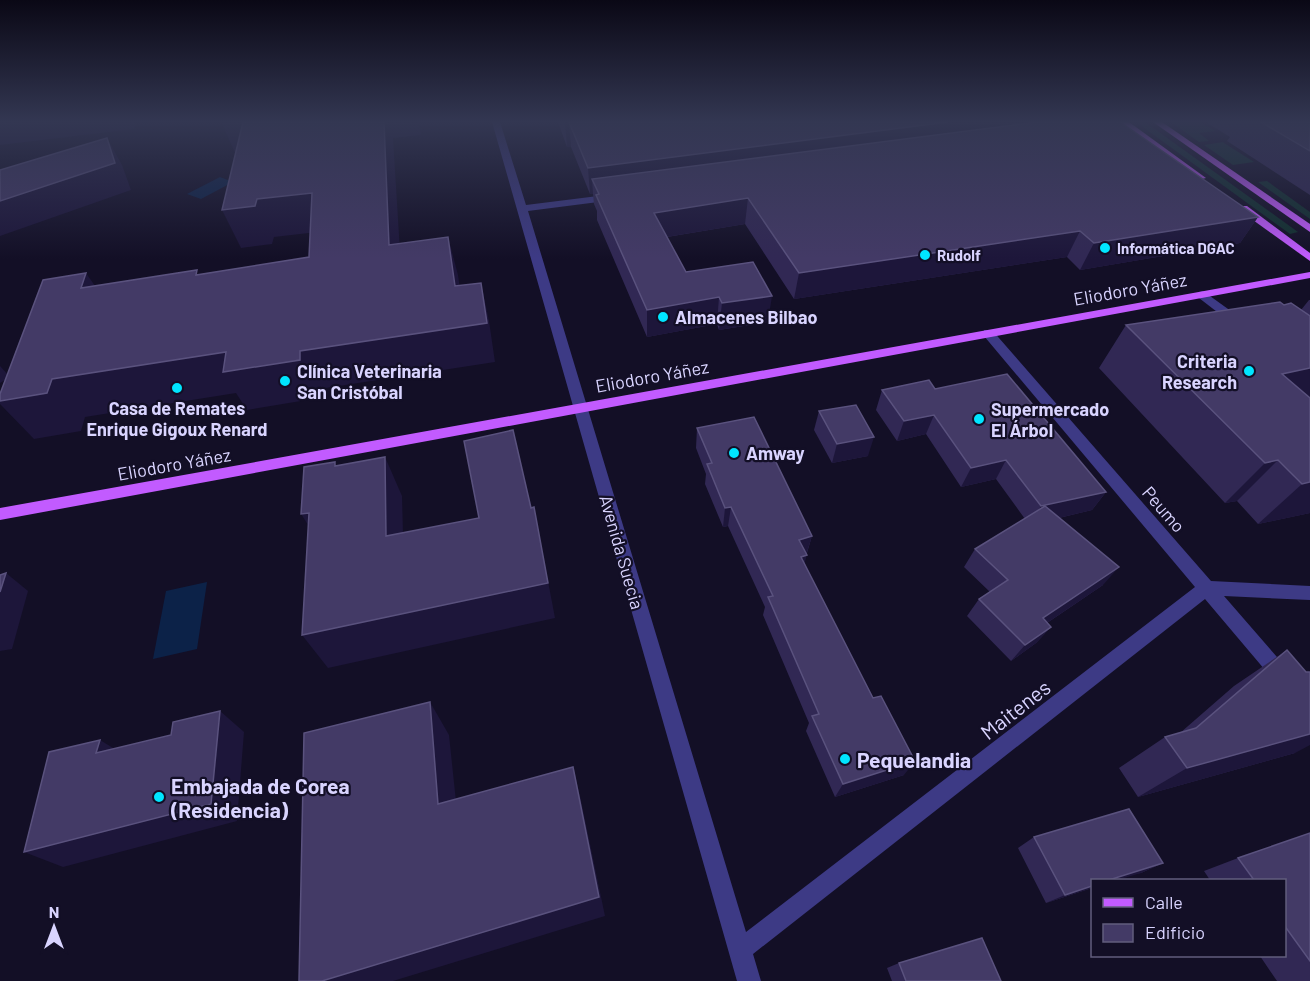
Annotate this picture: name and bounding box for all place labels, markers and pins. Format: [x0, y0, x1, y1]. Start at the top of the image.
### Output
place label: Informática DGAC [1117, 239, 1235, 257]
marker: Informática DGAC [1098, 241, 1112, 255]
place label: Rudolf [937, 246, 981, 264]
marker: Rudolf [918, 248, 932, 262]
place label: Almacenes Bilbao [675, 306, 817, 328]
marker: Almacenes Bilbao [656, 310, 670, 324]
place label: Criteria Research [1162, 350, 1237, 393]
place label: Clínica Veterinaria San Cristóbal [297, 360, 442, 403]
marker: Criteria Research [1242, 364, 1256, 378]
marker: Clínica Veterinaria San Cristóbal [278, 374, 292, 388]
marker: Casa de Remates Enrique Gigoux Renard [170, 381, 184, 395]
place label: Casa de Remates Enrique Gigoux Renard [87, 397, 268, 440]
place label: Supermercado El Árbol [991, 398, 1109, 441]
marker: Supermercado El Árbol [972, 412, 986, 426]
place label: Amway [746, 442, 805, 464]
marker: Amway [727, 446, 741, 460]
place label: Pequelandia [857, 747, 971, 772]
marker: Pequelandia [838, 752, 852, 766]
place label: Embajada de Corea (Residencia) [170, 773, 350, 822]
marker: Embajada de Corea (Residencia) [152, 790, 166, 804]

